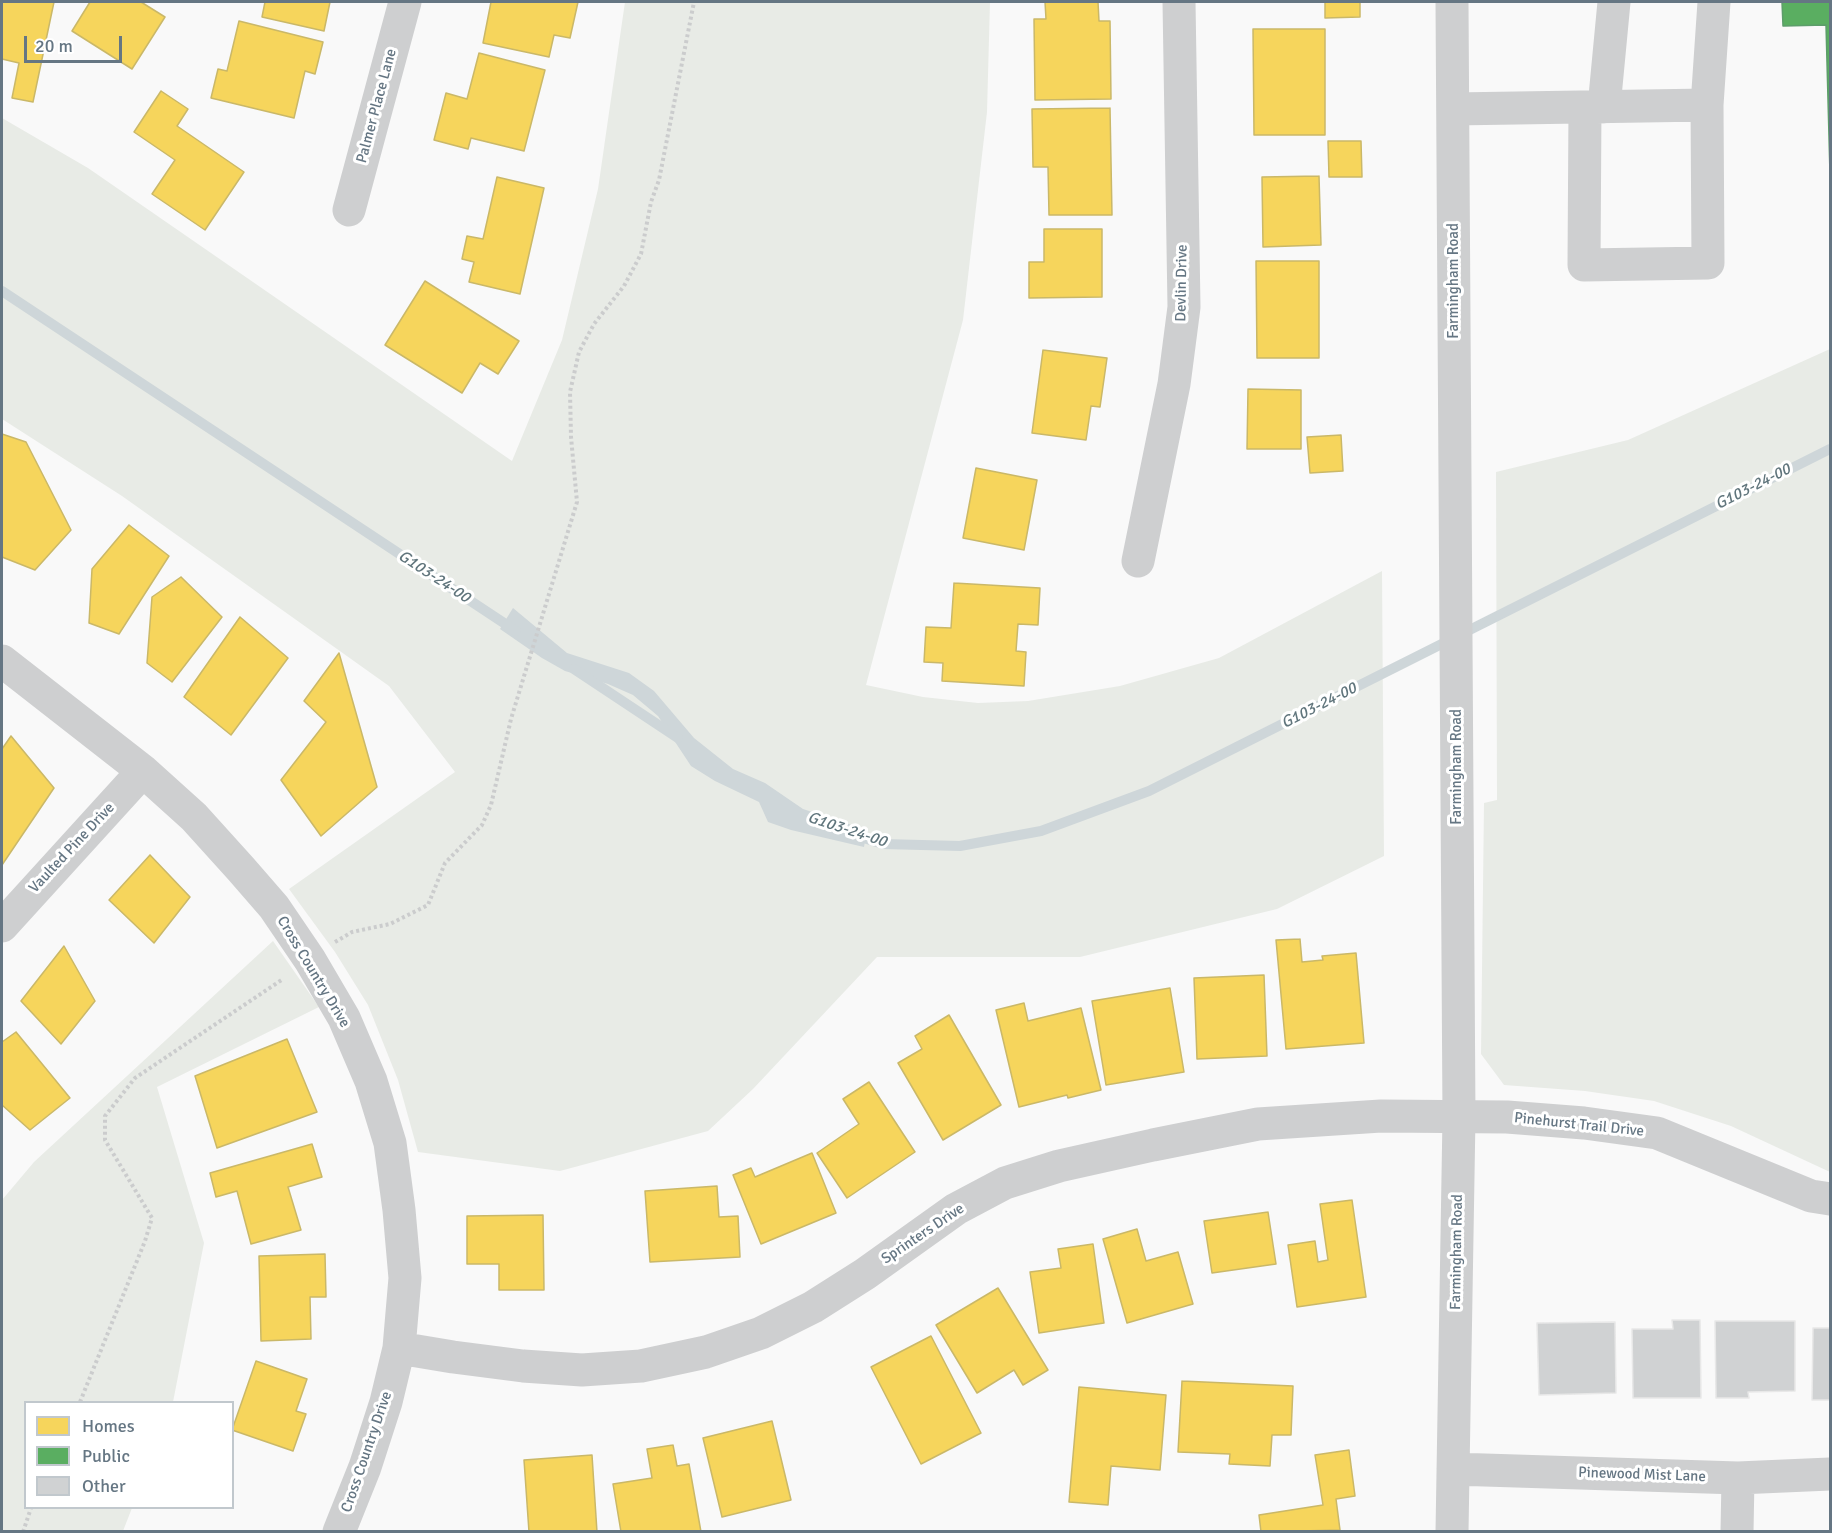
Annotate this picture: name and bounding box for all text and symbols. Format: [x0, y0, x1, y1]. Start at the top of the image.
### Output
scale bar [27, 24, 124, 62]
text: 20 m [35, 35, 73, 57]
street label: Palmer Place Lane [353, 47, 401, 165]
street label: Farmingham Road [1445, 223, 1463, 339]
street label: Devlin Drive [1172, 244, 1192, 322]
water label: G103-24-00 [1712, 460, 1794, 514]
water label: G103-24-00 [394, 547, 474, 607]
water label: G103-24-00 [1278, 679, 1360, 733]
street label: Farmingham Road [1448, 709, 1466, 825]
street label: Vaulted Pine Drive [26, 799, 118, 897]
water label: G103-24-00 [805, 808, 889, 852]
street label: Cross Country Drive [273, 913, 353, 1031]
street label: Pinehurst Trail Drive [1513, 1109, 1645, 1141]
street label: Farmingham Road [1447, 1194, 1467, 1310]
street label: Sprinters Drive [878, 1200, 968, 1268]
street label: Cross Country Drive [338, 1389, 396, 1515]
legend [24, 1401, 234, 1509]
text: Homes [82, 1415, 135, 1437]
text: Public [82, 1445, 130, 1467]
street label: Pinewood Mist Lane [1578, 1464, 1706, 1486]
text: Other [82, 1475, 126, 1497]

